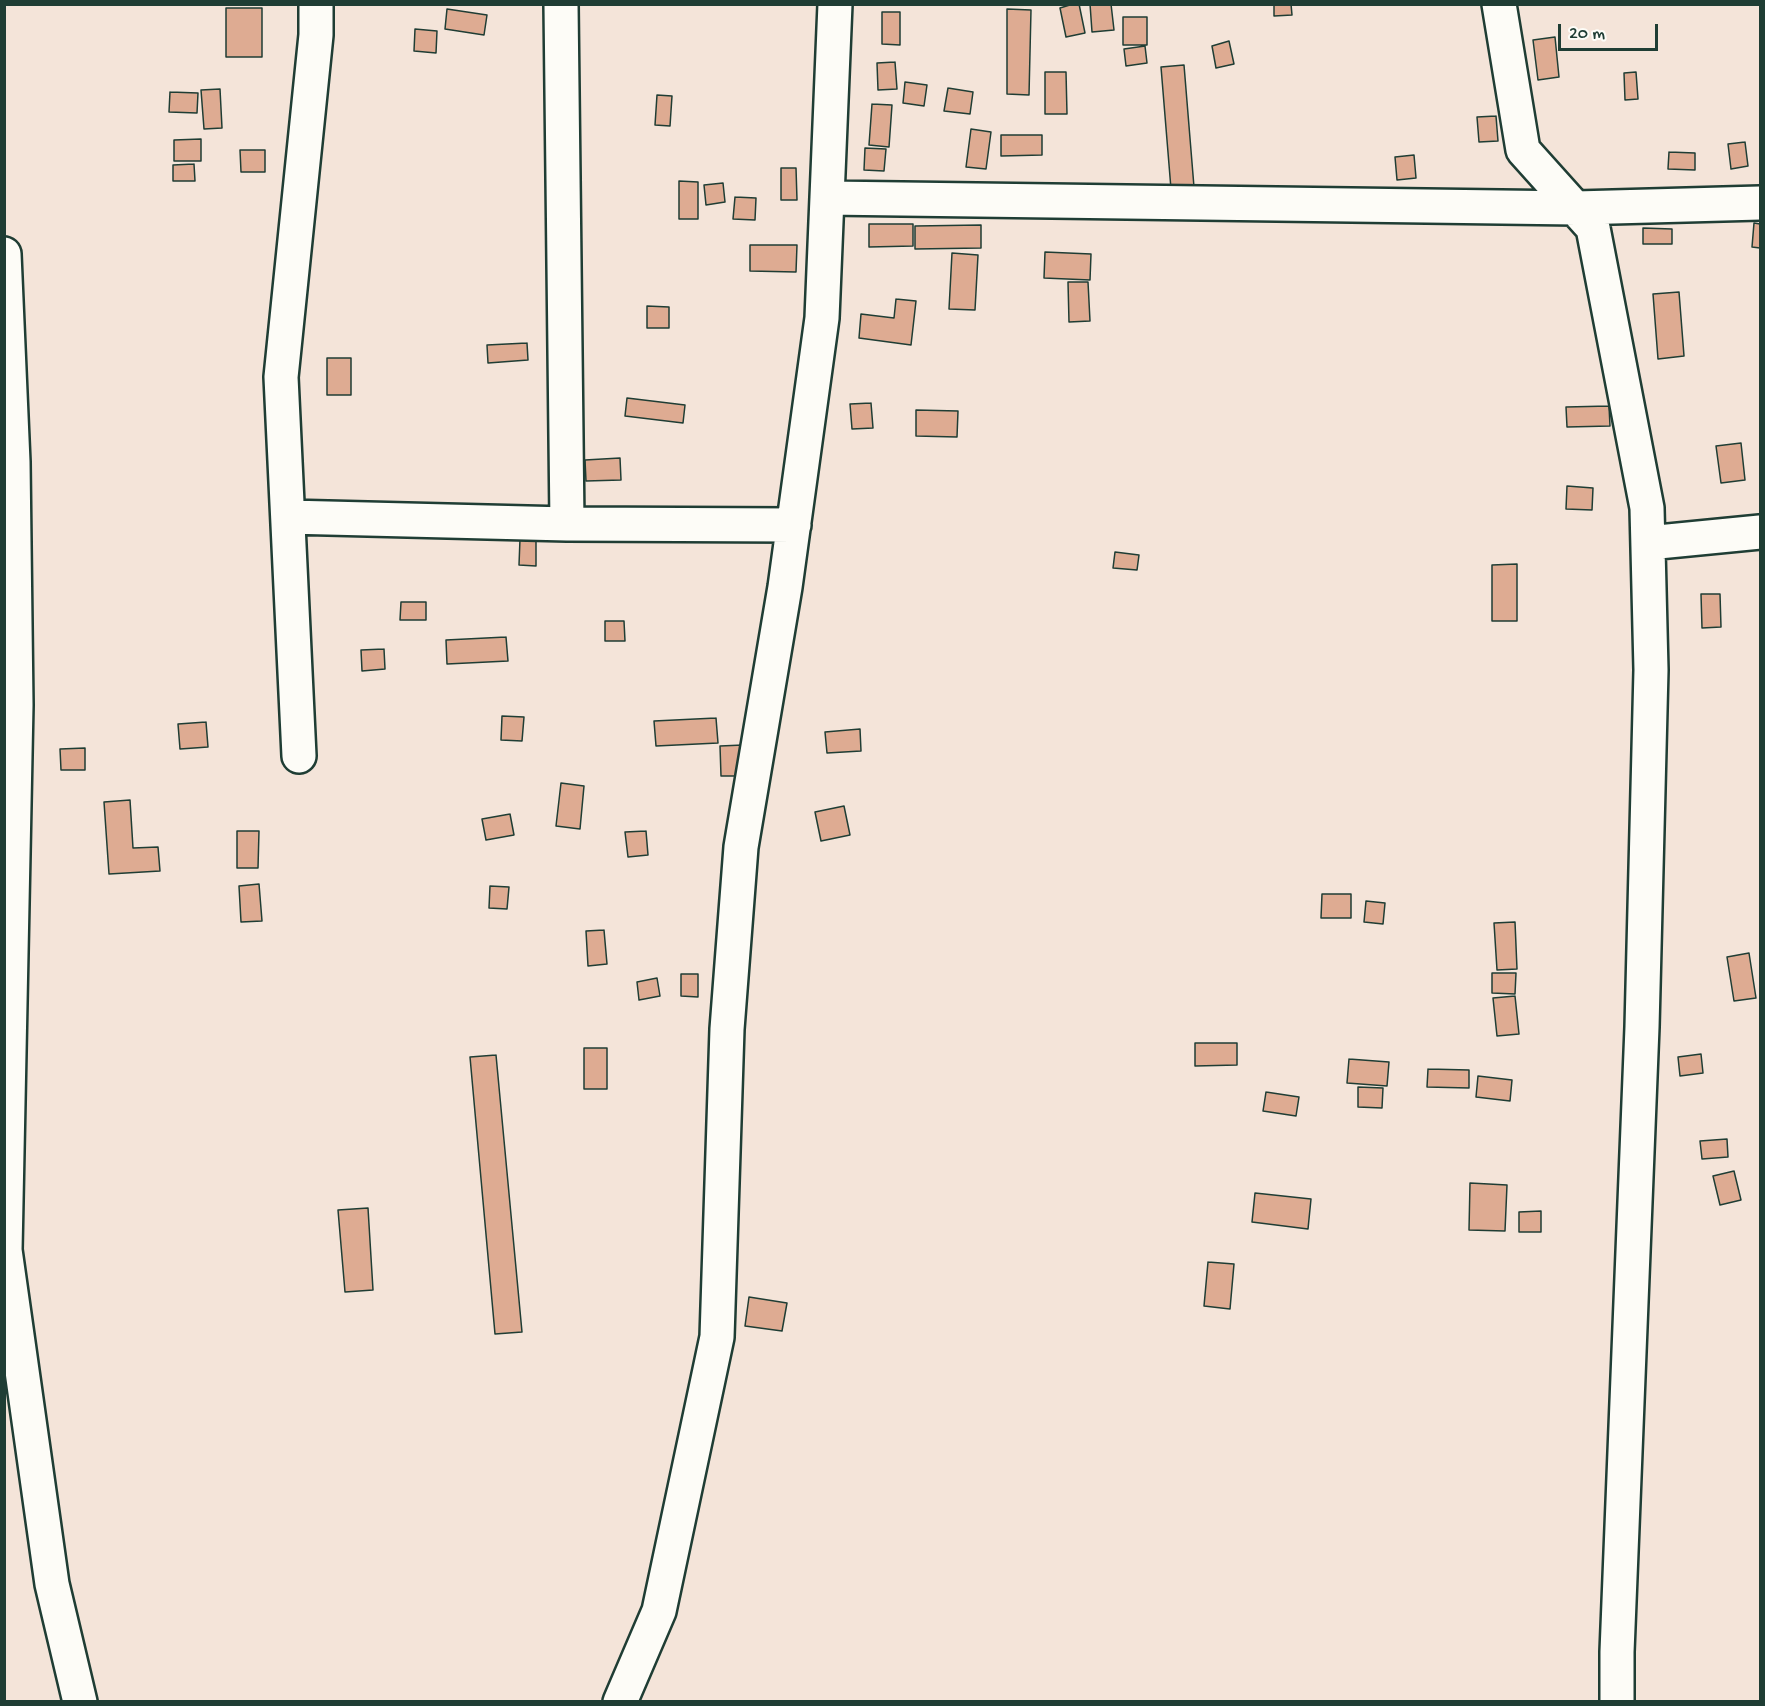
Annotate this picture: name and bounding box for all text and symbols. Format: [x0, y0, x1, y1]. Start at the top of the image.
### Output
scale bar [1561, 12, 1662, 50]
text: 20 m [1569, 24, 1605, 45]

